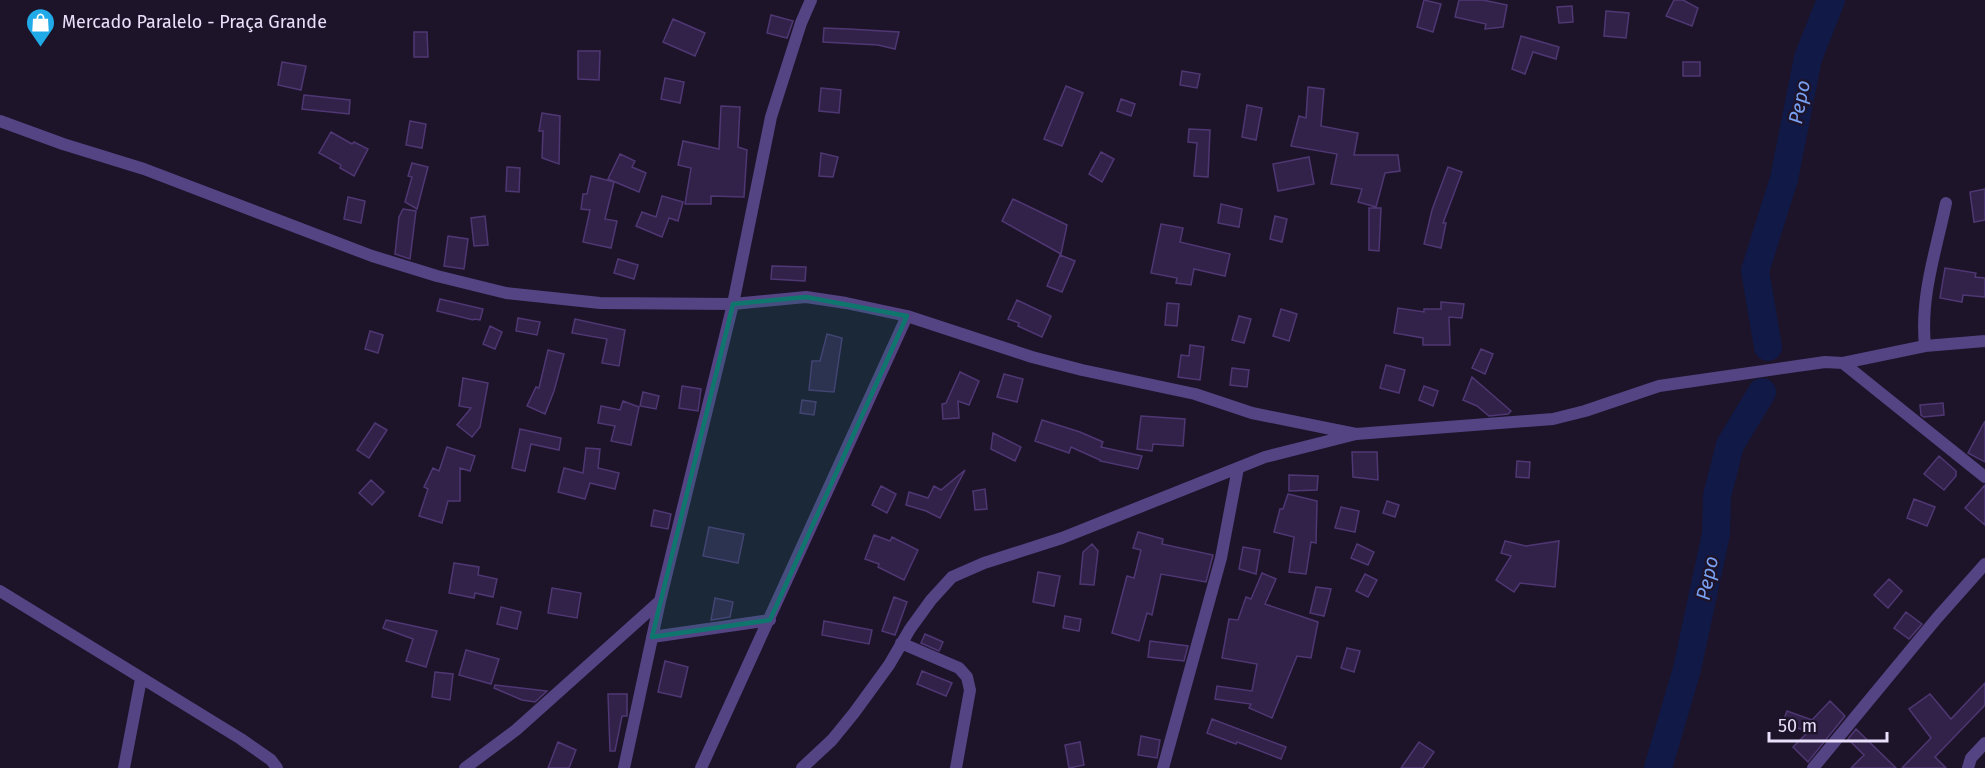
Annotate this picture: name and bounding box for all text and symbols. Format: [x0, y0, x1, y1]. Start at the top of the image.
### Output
shop icon: Mercado Paralelo - Praça Grande [25, 6, 57, 48]
place label: Mercado Paralelo - Praça Grande [62, 11, 327, 33]
water label: Pepo [1783, 78, 1815, 126]
water label: Pepo [1691, 554, 1723, 602]
scale bar [1769, 705, 1888, 743]
text: 50 m [1778, 715, 1817, 737]

